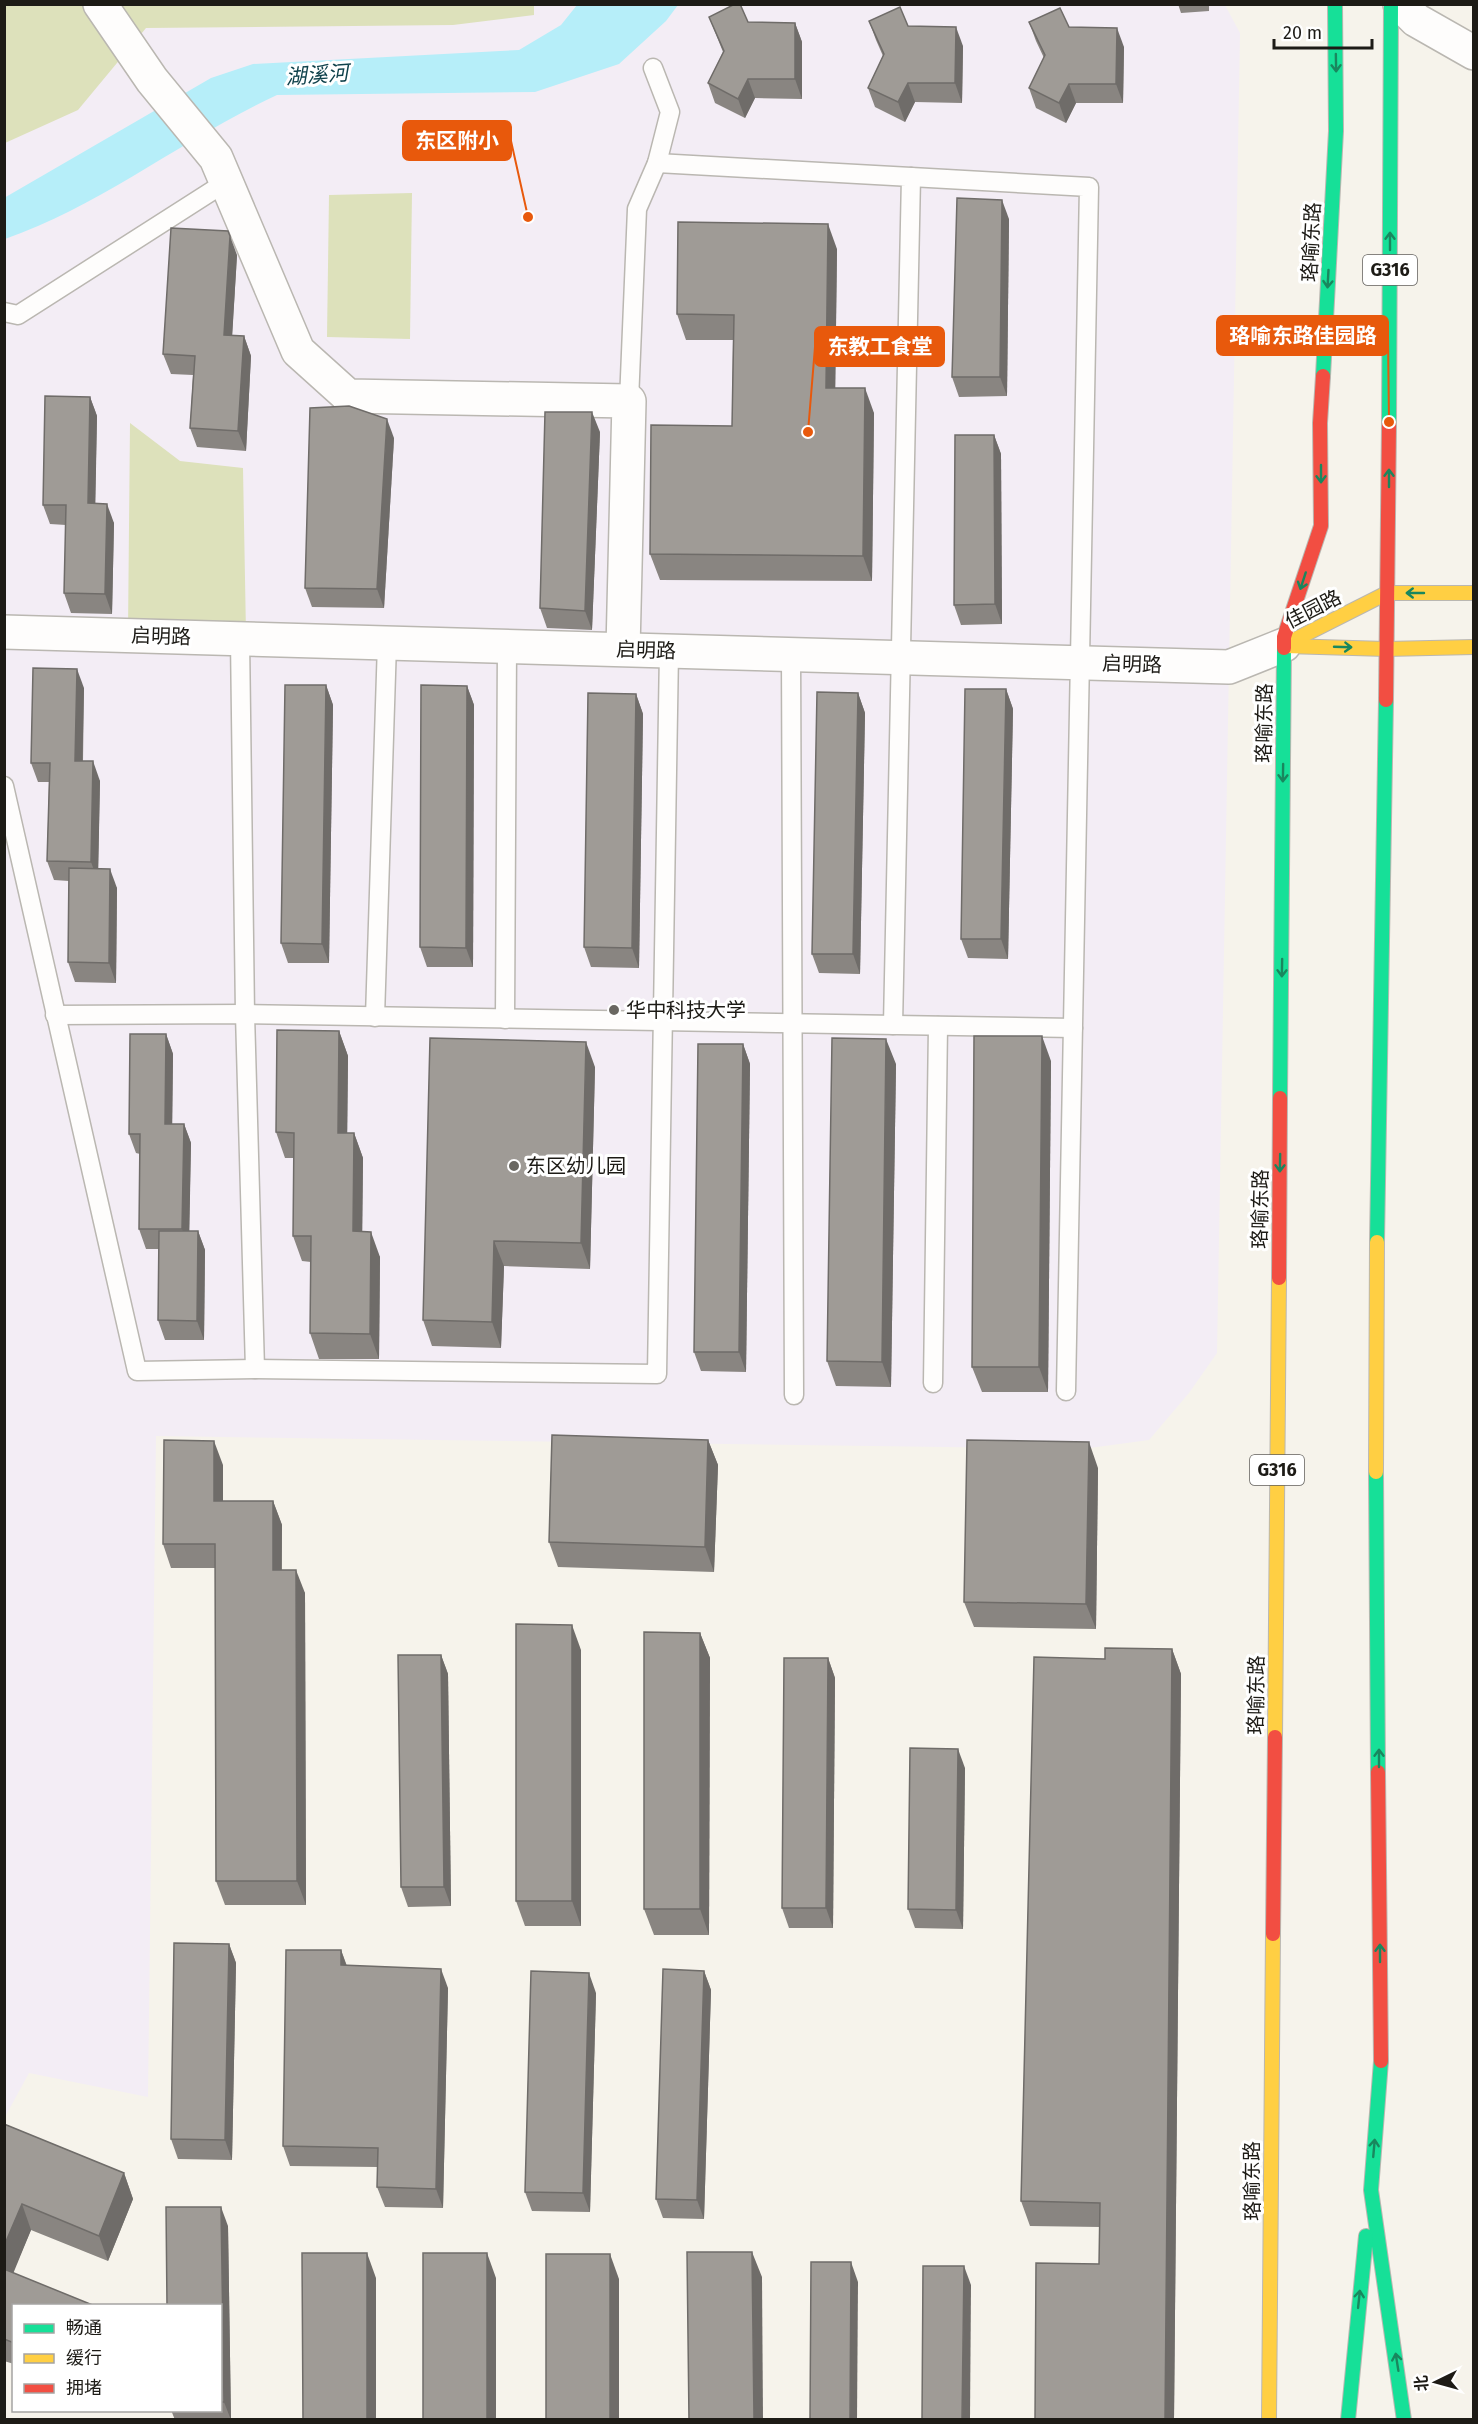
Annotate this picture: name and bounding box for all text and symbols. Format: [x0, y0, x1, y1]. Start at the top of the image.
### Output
scale bar [1274, 12, 1372, 50]
text: 20 m [1283, 22, 1322, 44]
one-way arrow [1330, 52, 1342, 72]
water label: 湖溪河 [285, 60, 353, 90]
callout: 东区附小 [403, 121, 511, 160]
text: 东区附小 [415, 128, 499, 154]
street label: 珞喻东路 [1297, 201, 1325, 283]
one-way arrow [1384, 231, 1396, 251]
road number: G316 [1363, 255, 1417, 285]
one-way arrow [1323, 268, 1334, 288]
callout: 珞喻东路佳园路 [1217, 316, 1388, 355]
text: 珞喻东路佳园路 [1230, 323, 1377, 349]
callout: 东教工食堂 [815, 327, 944, 366]
text: 东教工食堂 [828, 334, 933, 360]
one-way arrow [1315, 463, 1327, 483]
one-way arrow [1383, 468, 1395, 488]
one-way arrow [1296, 571, 1307, 590]
street label: 佳园路 [1281, 585, 1345, 633]
one-way arrow [1406, 587, 1426, 599]
street label: 启明路 [131, 623, 191, 649]
street label: 启明路 [616, 637, 676, 663]
one-way arrow [1332, 642, 1352, 653]
street label: 启明路 [1102, 651, 1162, 677]
street label: 珞喻东路 [1251, 683, 1277, 763]
one-way arrow [1277, 763, 1289, 783]
one-way arrow [1276, 958, 1287, 978]
place label: 华中科技大学 [626, 998, 746, 1022]
marker: 华中科技大学 [607, 1003, 621, 1017]
one-way arrow [1274, 1153, 1286, 1173]
place label: 东区幼儿园 [526, 1154, 626, 1178]
marker: 东区幼儿园 [507, 1159, 521, 1173]
street label: 珞喻东路 [1247, 1169, 1273, 1249]
road number: G316 [1250, 1455, 1304, 1485]
street label: 珞喻东路 [1243, 1655, 1269, 1735]
one-way arrow [1373, 1748, 1384, 1768]
one-way arrow [1374, 1943, 1386, 1963]
one-way arrow [1369, 2138, 1380, 2158]
street label: 珞喻东路 [1240, 2141, 1264, 2221]
one-way arrow [1354, 2289, 1365, 2309]
legend [12, 2304, 222, 2412]
text: 畅通 [66, 2317, 102, 2339]
text: 缓行 [66, 2347, 102, 2369]
one-way arrow [1391, 2352, 1402, 2372]
north arrow [1406, 2352, 1466, 2412]
text: 北 [1411, 2374, 1432, 2392]
text: 拥堵 [66, 2377, 102, 2399]

